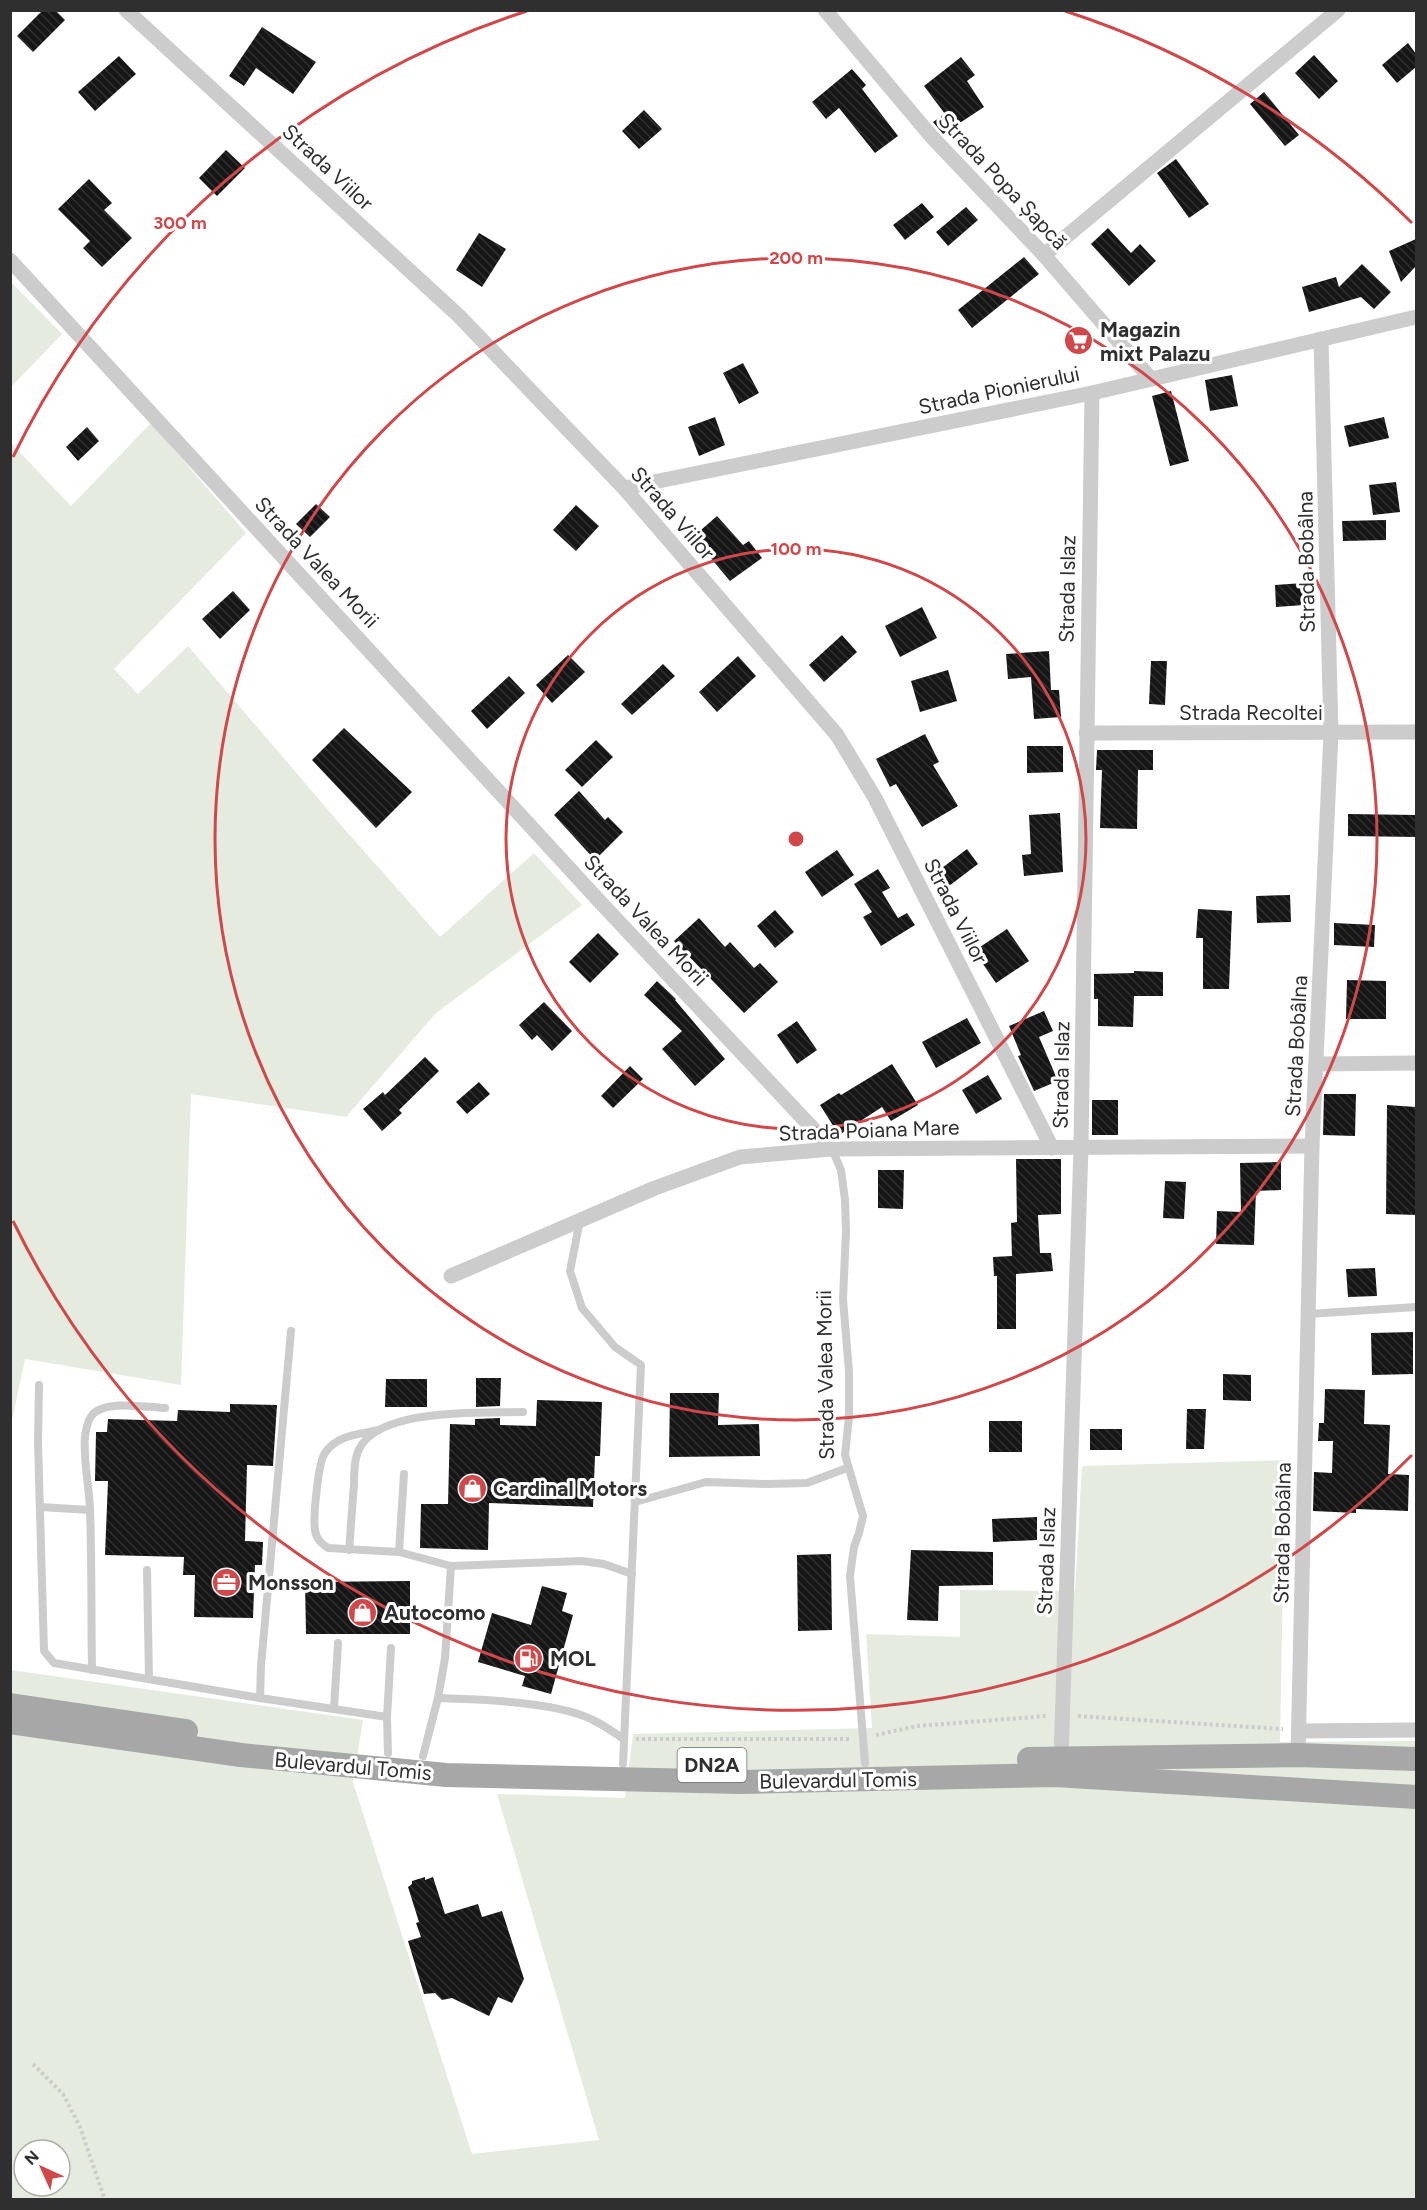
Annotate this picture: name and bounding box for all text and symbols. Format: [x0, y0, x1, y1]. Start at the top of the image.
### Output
street label: Strada Popa Șapcă [933, 108, 1073, 254]
street label: Strada Viilor [277, 119, 379, 215]
text: 300 m [153, 212, 207, 234]
text: 200 m [769, 247, 823, 269]
place label: Magazin mixt Palazu [1100, 317, 1210, 366]
supermarket icon: Magazin mixt Palazu [1063, 325, 1095, 357]
street label: Strada Pionierului [916, 361, 1082, 419]
street label: Strada Viilor [626, 461, 720, 565]
street label: Strada Valea Morii [250, 491, 384, 633]
street label: Strada Bobâlna [1292, 491, 1320, 633]
street label: Strada Islaz [1054, 535, 1080, 643]
text: 100 m [771, 538, 821, 560]
street label: Strada Recoltei [1179, 700, 1323, 725]
centre of rings [786, 829, 806, 849]
street label: Strada Valea Morii [579, 849, 713, 991]
street label: Strada Viilor [919, 854, 993, 968]
street label: Strada Bobâlna [1280, 974, 1312, 1118]
street label: Strada Islaz [1048, 1021, 1074, 1129]
street label: Strada Poiana Mare [778, 1114, 960, 1146]
street label: Strada Valea Morii [811, 1290, 839, 1460]
street label: Strada Bobâlna [1268, 1462, 1296, 1604]
shop icon: Cardinal Motors [456, 1472, 488, 1504]
place label: Cardinal Motors [493, 1476, 647, 1501]
street label: Strada Islaz [1032, 1507, 1060, 1615]
office icon: Monsson [211, 1566, 243, 1598]
place label: Monsson [248, 1570, 334, 1595]
shop icon: Autocomo [347, 1596, 379, 1628]
place label: Autocomo [384, 1600, 486, 1625]
fuel station icon: MOL [513, 1642, 545, 1674]
place label: MOL [550, 1646, 596, 1671]
street label: Bulevardul Tomis [273, 1747, 433, 1785]
road number: DN2A [678, 1748, 746, 1782]
street label: Bulevardul Tomis [759, 1766, 917, 1794]
north arrow [12, 2138, 72, 2198]
text: N [21, 2147, 43, 2169]

